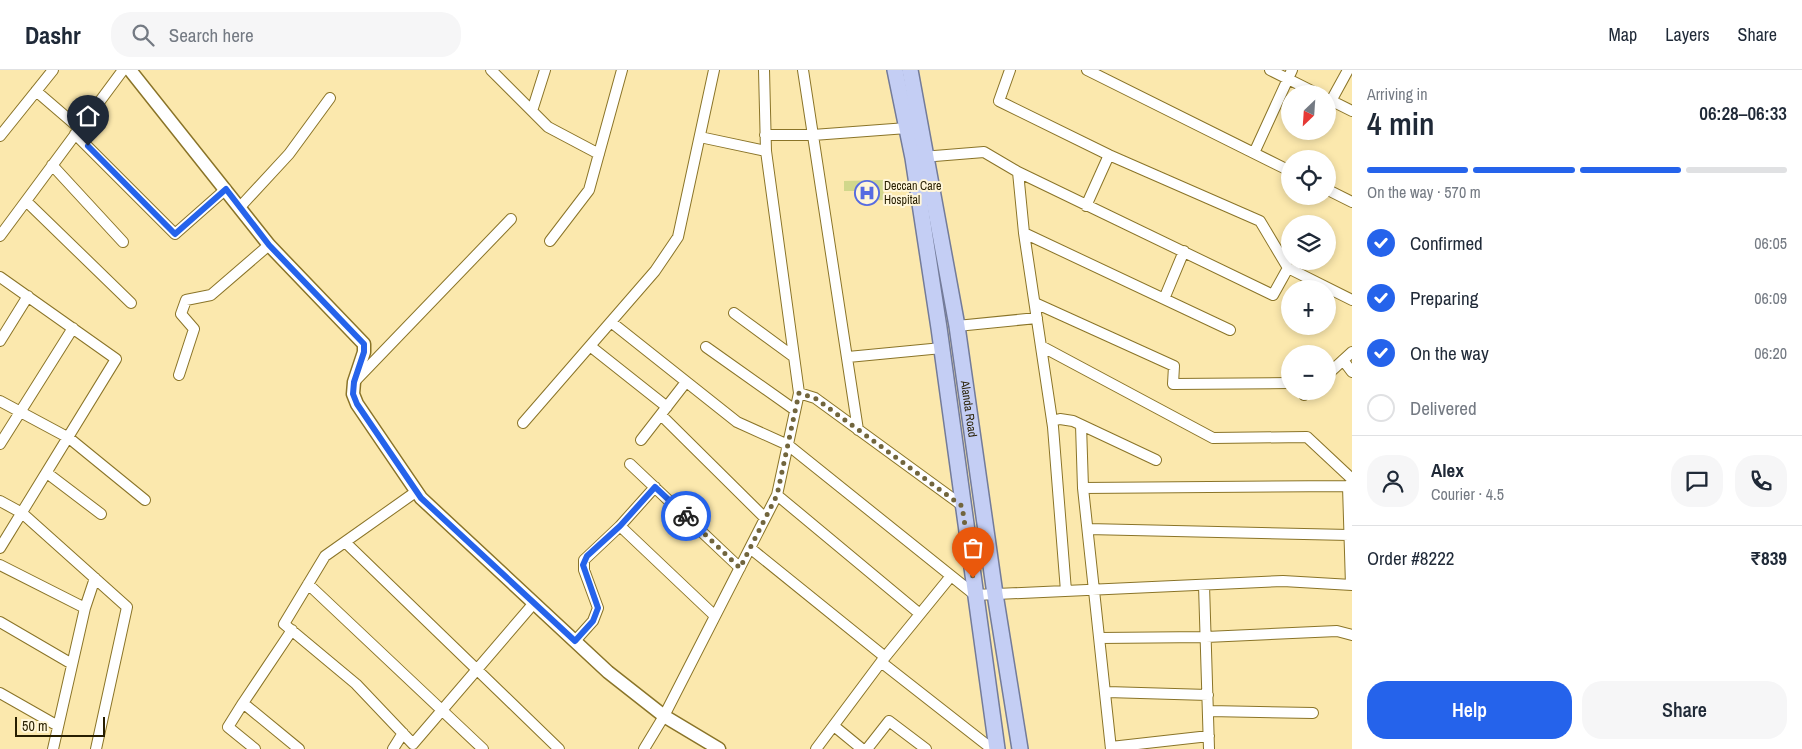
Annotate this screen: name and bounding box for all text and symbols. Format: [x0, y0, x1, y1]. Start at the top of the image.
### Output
search box [111, 12, 461, 57]
text: Dashr [25, 19, 81, 51]
icon: search [129, 21, 157, 49]
text: Search here [169, 22, 254, 48]
text: Map [1609, 22, 1637, 47]
text: Layers [1665, 22, 1710, 47]
text: Share [1738, 22, 1777, 47]
text: Arriving in [1367, 83, 1428, 105]
north arrow [1281, 85, 1336, 140]
map controls [1281, 85, 1336, 400]
pin [67, 95, 109, 146]
text: 06:28–06:33 [1699, 100, 1787, 126]
icon: home [74, 102, 102, 130]
text: 4 min [1367, 102, 1435, 145]
button: locate [1281, 150, 1336, 205]
place label: Deccan Care Hospital [884, 178, 941, 208]
hospital icon: Deccan Care Hospital [854, 180, 880, 206]
text: On the way · 570 m [1367, 181, 1481, 203]
button: layers [1281, 215, 1336, 270]
icon: check [1367, 229, 1395, 257]
text: Confirmed [1410, 230, 1483, 256]
text: 06:05 [1754, 232, 1787, 254]
button: + [1281, 280, 1336, 335]
icon: check [1367, 284, 1395, 312]
text: Preparing [1410, 285, 1478, 311]
text: 06:09 [1754, 287, 1787, 309]
icon: check [1367, 339, 1395, 367]
text: On the way [1410, 340, 1489, 366]
text: 06:20 [1754, 342, 1787, 364]
button: − [1281, 345, 1336, 400]
street label: Alanda Road [957, 379, 981, 438]
text: Delivered [1410, 395, 1477, 421]
button: person [1367, 455, 1419, 507]
button: chat [1671, 455, 1723, 507]
button: phone [1735, 455, 1787, 507]
text: Alex [1431, 457, 1464, 483]
text: Courier · 4.5 [1431, 483, 1504, 505]
courier [661, 491, 711, 541]
icon: bike [672, 502, 700, 530]
pin [952, 527, 994, 578]
icon: bag [959, 534, 987, 562]
text: Order #8222 [1367, 545, 1454, 571]
text: ₹839 [1750, 545, 1787, 571]
button: Help [1367, 681, 1572, 739]
button: Share [1582, 681, 1787, 739]
scale bar [15, 714, 105, 737]
text: 50 m [22, 717, 48, 735]

